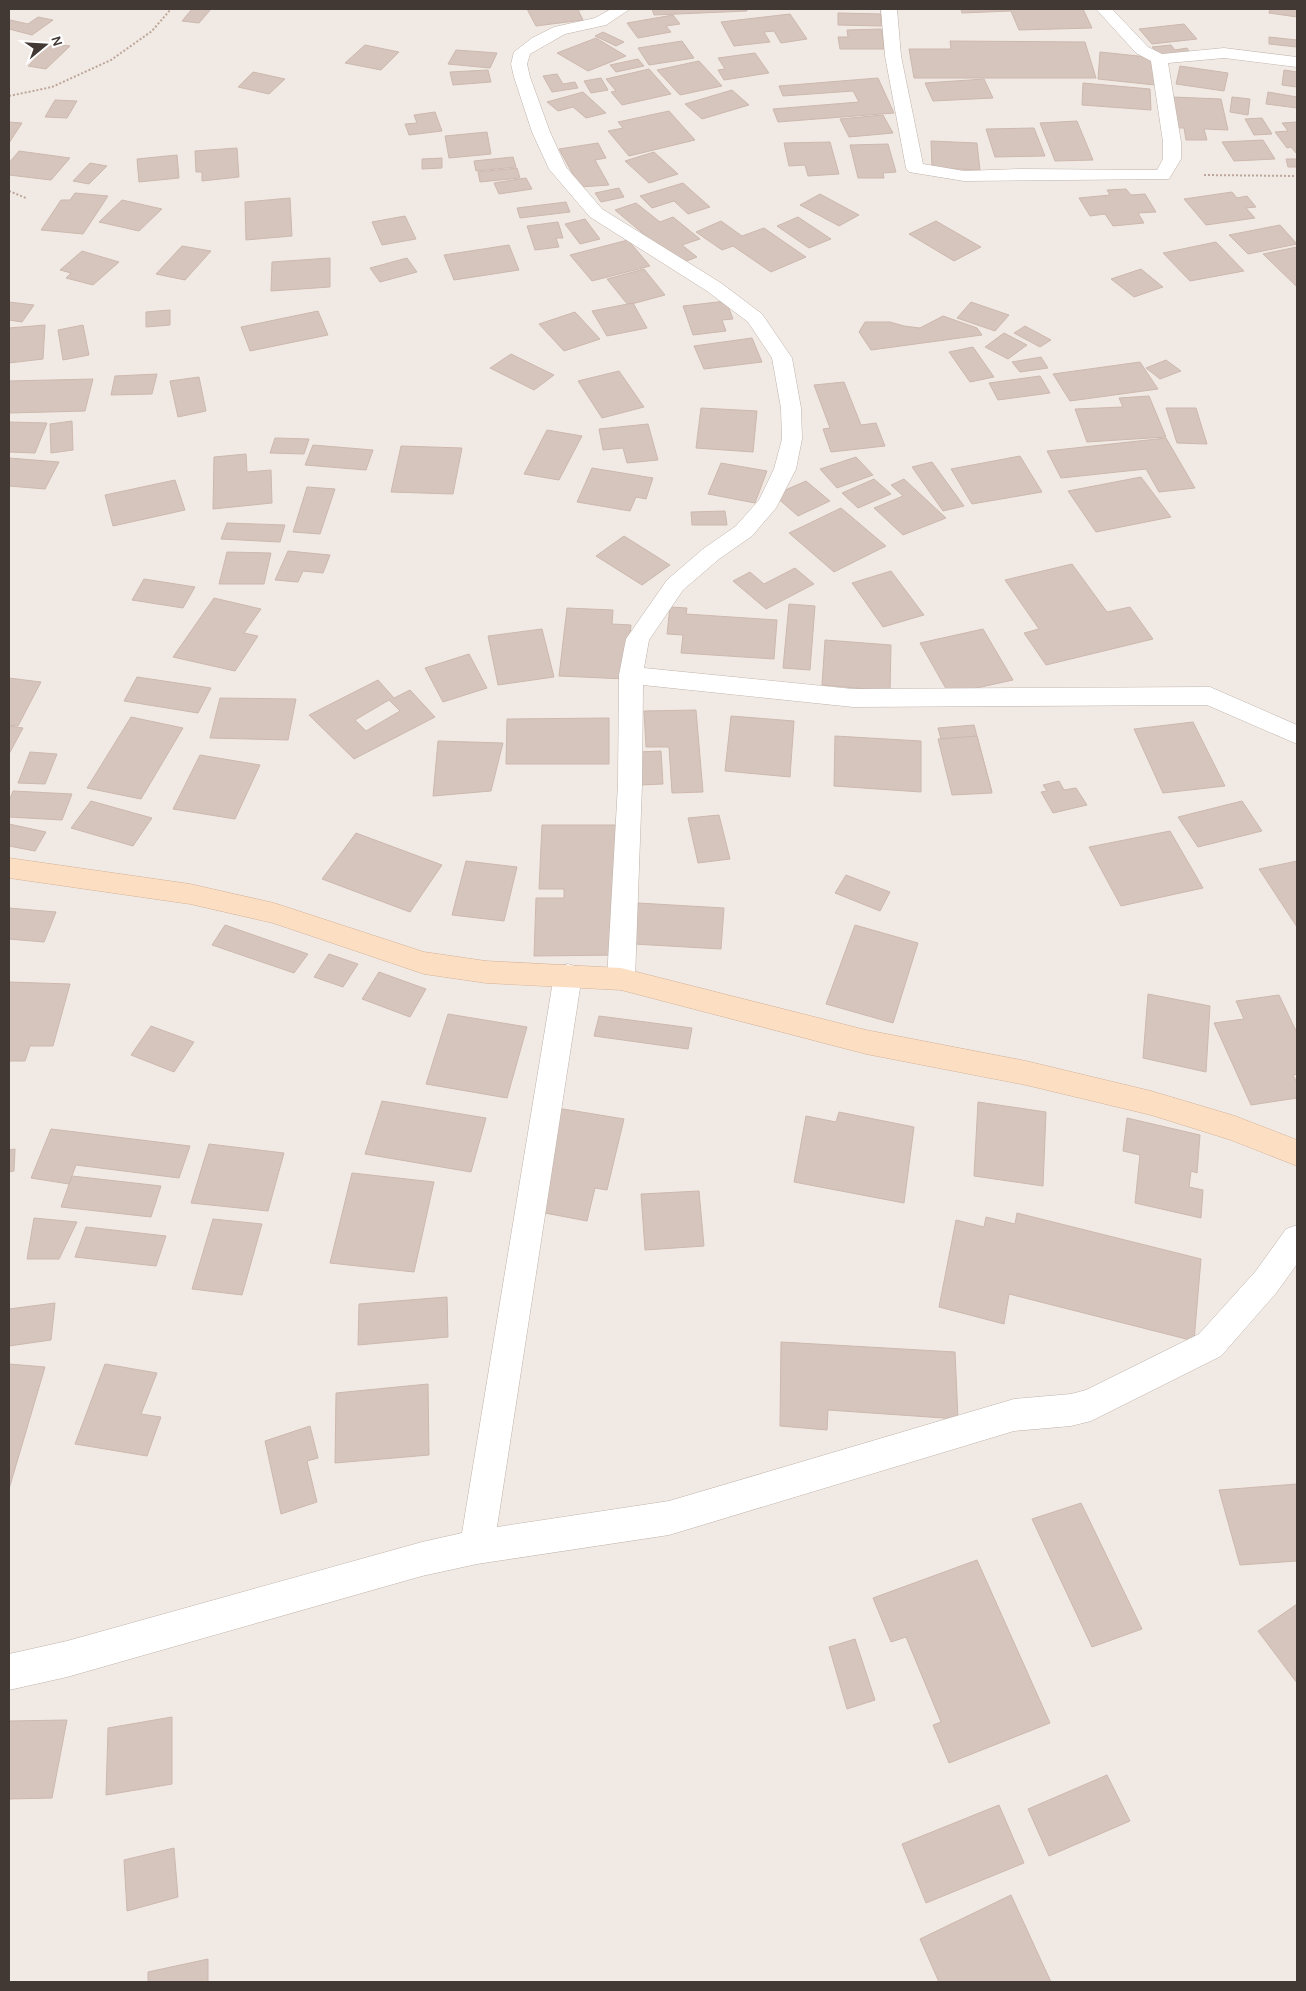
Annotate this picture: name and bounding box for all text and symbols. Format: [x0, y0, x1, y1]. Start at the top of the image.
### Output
north arrow [20, 20, 70, 70]
text: N [47, 34, 67, 49]

